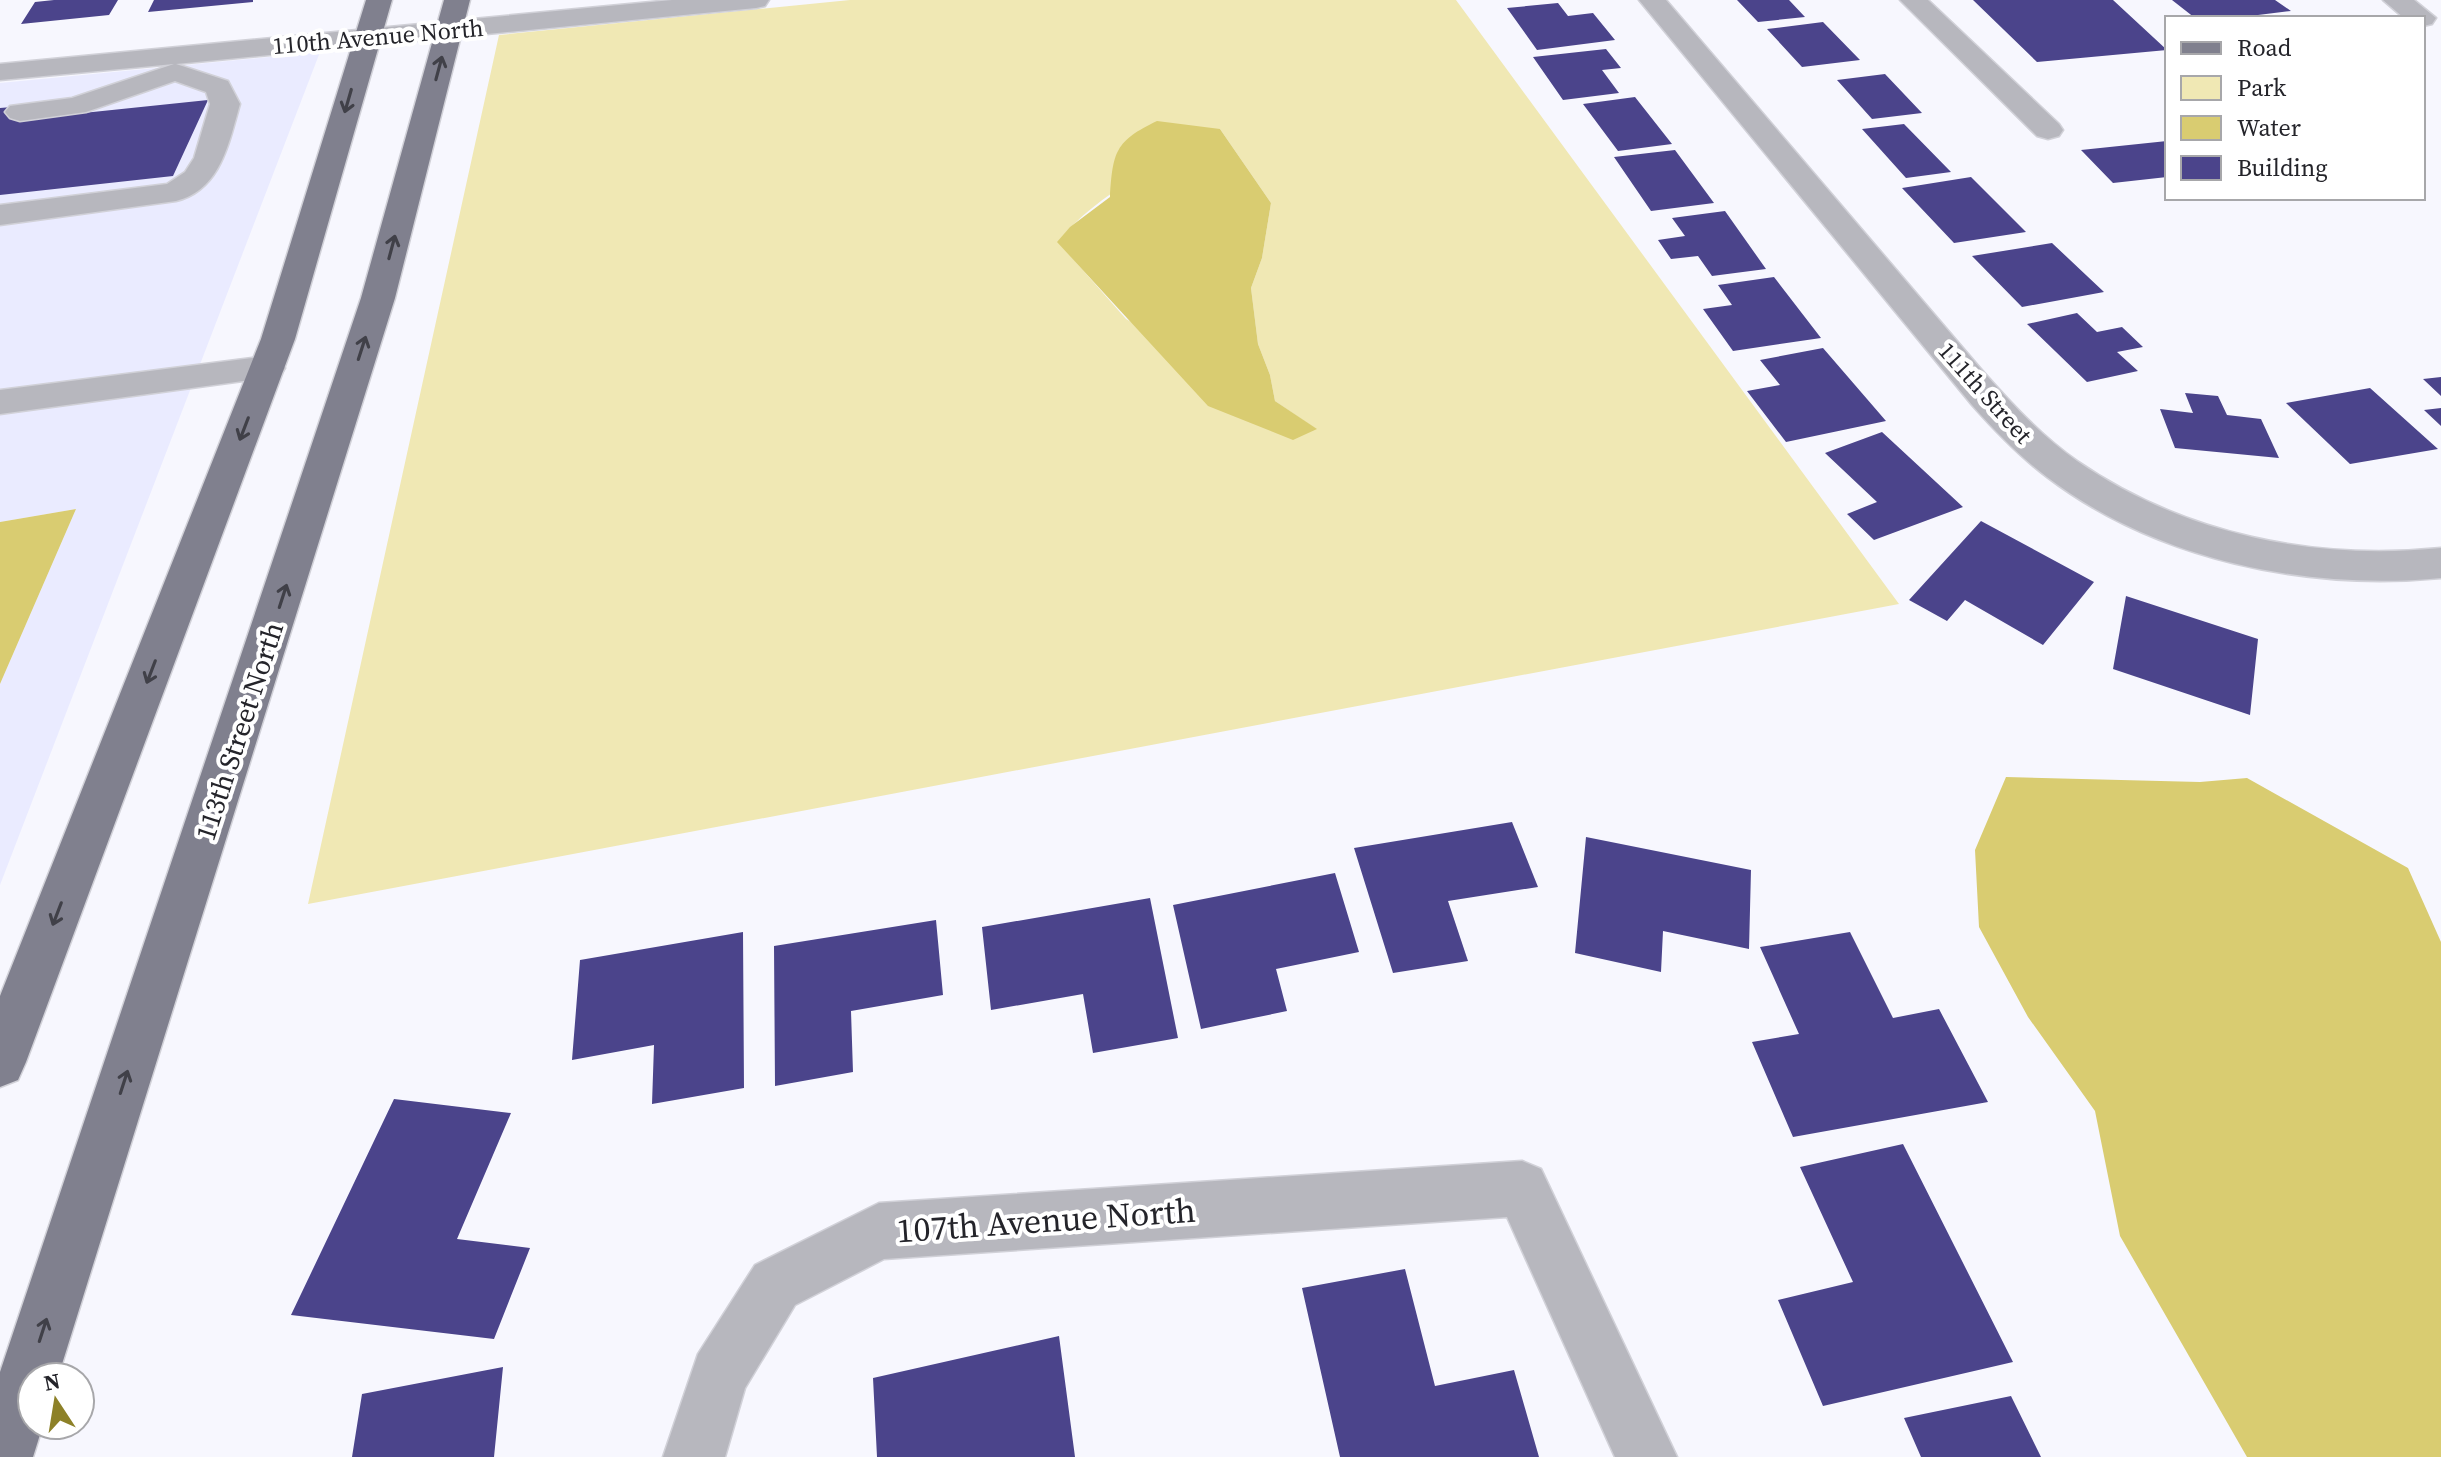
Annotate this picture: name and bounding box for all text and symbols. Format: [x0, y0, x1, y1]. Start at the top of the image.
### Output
street label: 110th Avenue North [271, 11, 485, 62]
legend [2165, 16, 2425, 200]
text: Road [2237, 31, 2292, 64]
one-way arrow [433, 55, 448, 81]
text: Park [2237, 71, 2287, 104]
one-way arrow [340, 88, 355, 114]
text: Water [2237, 111, 2301, 144]
text: Building [2237, 151, 2328, 184]
one-way arrow [385, 235, 400, 261]
street label: 111th Street [1931, 335, 2040, 451]
one-way arrow [356, 336, 371, 361]
one-way arrow [236, 416, 250, 441]
one-way arrow [276, 583, 291, 609]
street label: 113th Street North [186, 617, 292, 845]
one-way arrow [143, 659, 157, 684]
one-way arrow [49, 902, 63, 926]
one-way arrow [117, 1070, 132, 1096]
street label: 107th Avenue North [895, 1187, 1197, 1253]
one-way arrow [37, 1317, 52, 1342]
north arrow [16, 1361, 96, 1441]
text: N [41, 1365, 63, 1398]

